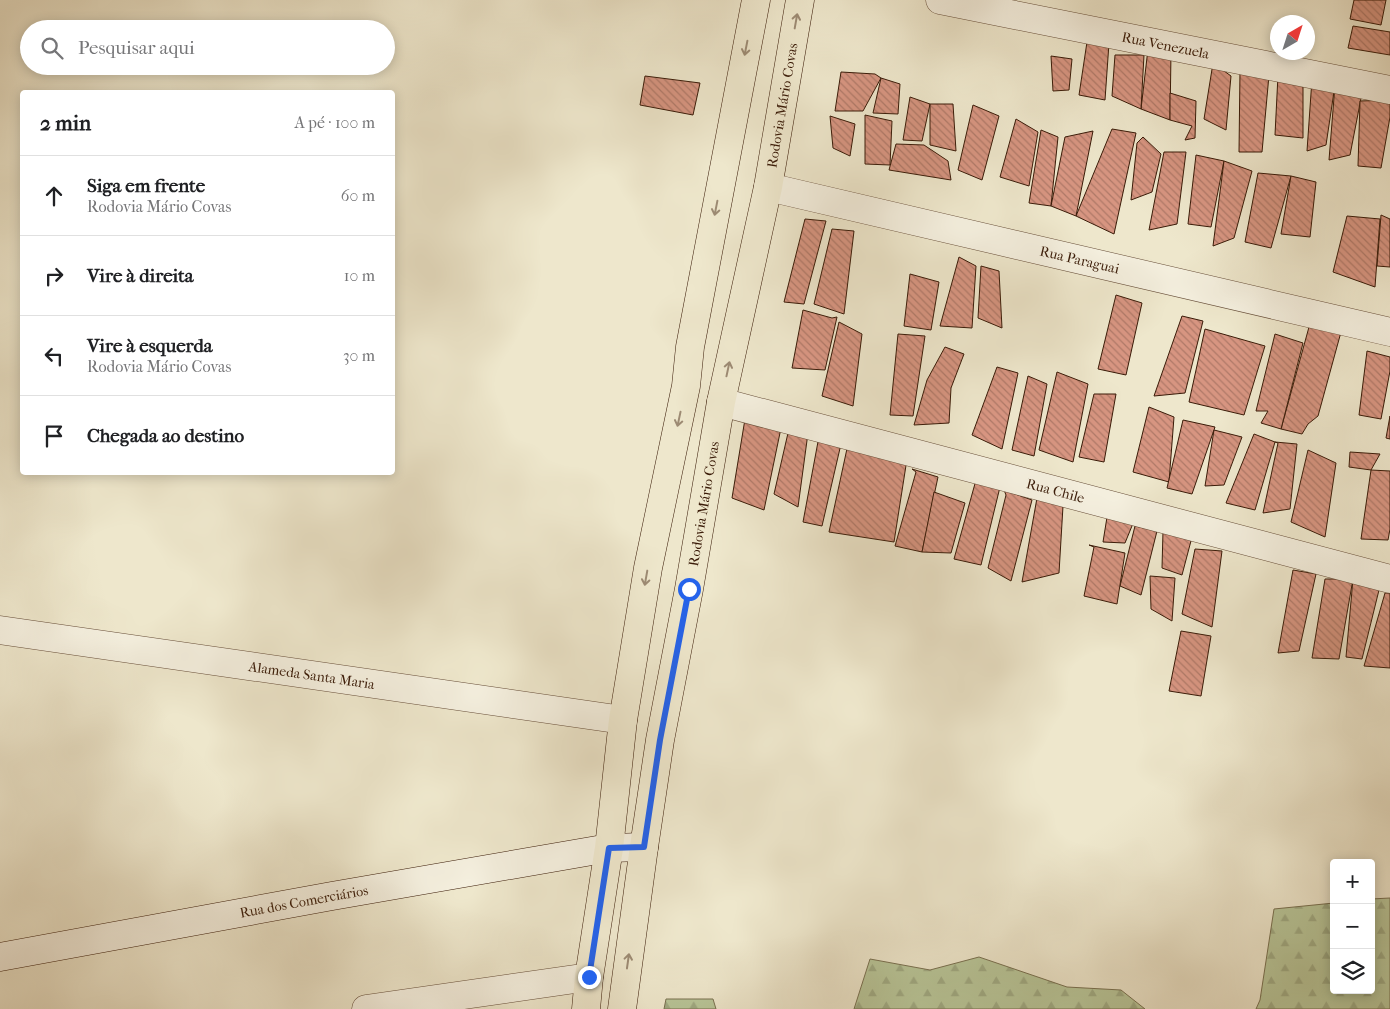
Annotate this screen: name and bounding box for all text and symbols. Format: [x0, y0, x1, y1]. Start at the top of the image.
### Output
one-way arrow [792, 13, 802, 29]
north arrow [1270, 15, 1315, 60]
search box [20, 20, 395, 75]
street label: Rua Venezuela [1120, 29, 1211, 63]
icon: search [38, 34, 66, 62]
text: Pesquisar aqui [78, 37, 195, 59]
one-way arrow [741, 39, 751, 55]
street label: Rodovia Mário Covas [763, 42, 802, 169]
text: 2 min [40, 111, 91, 135]
text: A pé · 100 m [295, 113, 375, 132]
text: Siga em frente [87, 175, 205, 197]
icon: ahead [40, 182, 68, 210]
text: 60 m [341, 186, 375, 205]
text: Rodovia Mário Covas [87, 197, 231, 216]
one-way arrow [711, 199, 721, 215]
street label: Rua Paraguai [1038, 243, 1121, 278]
icon: right [40, 262, 68, 290]
text: Vire à direita [87, 265, 194, 287]
text: 10 m [344, 266, 375, 285]
text: Vire à esquerda [87, 335, 213, 357]
icon: left [40, 342, 68, 370]
text: 30 m [343, 346, 375, 365]
text: Rodovia Mário Covas [87, 357, 231, 376]
one-way arrow [724, 362, 733, 378]
one-way arrow [674, 411, 683, 427]
icon: arrive [40, 422, 68, 450]
text: Chegada ao destino [87, 425, 244, 447]
street label: Rodovia Mário Covas [685, 440, 723, 568]
street label: Rua Chile [1024, 475, 1086, 507]
one-way arrow [641, 570, 651, 586]
route start [678, 578, 701, 601]
street label: Alameda Santa Maria [247, 658, 376, 693]
map controls [1330, 859, 1375, 994]
button: + [1330, 859, 1375, 904]
street label: Rua dos Comerciários [238, 882, 370, 922]
button: − [1330, 904, 1375, 949]
button: layers [1330, 949, 1375, 994]
one-way arrow [623, 953, 633, 969]
route end [578, 966, 601, 989]

